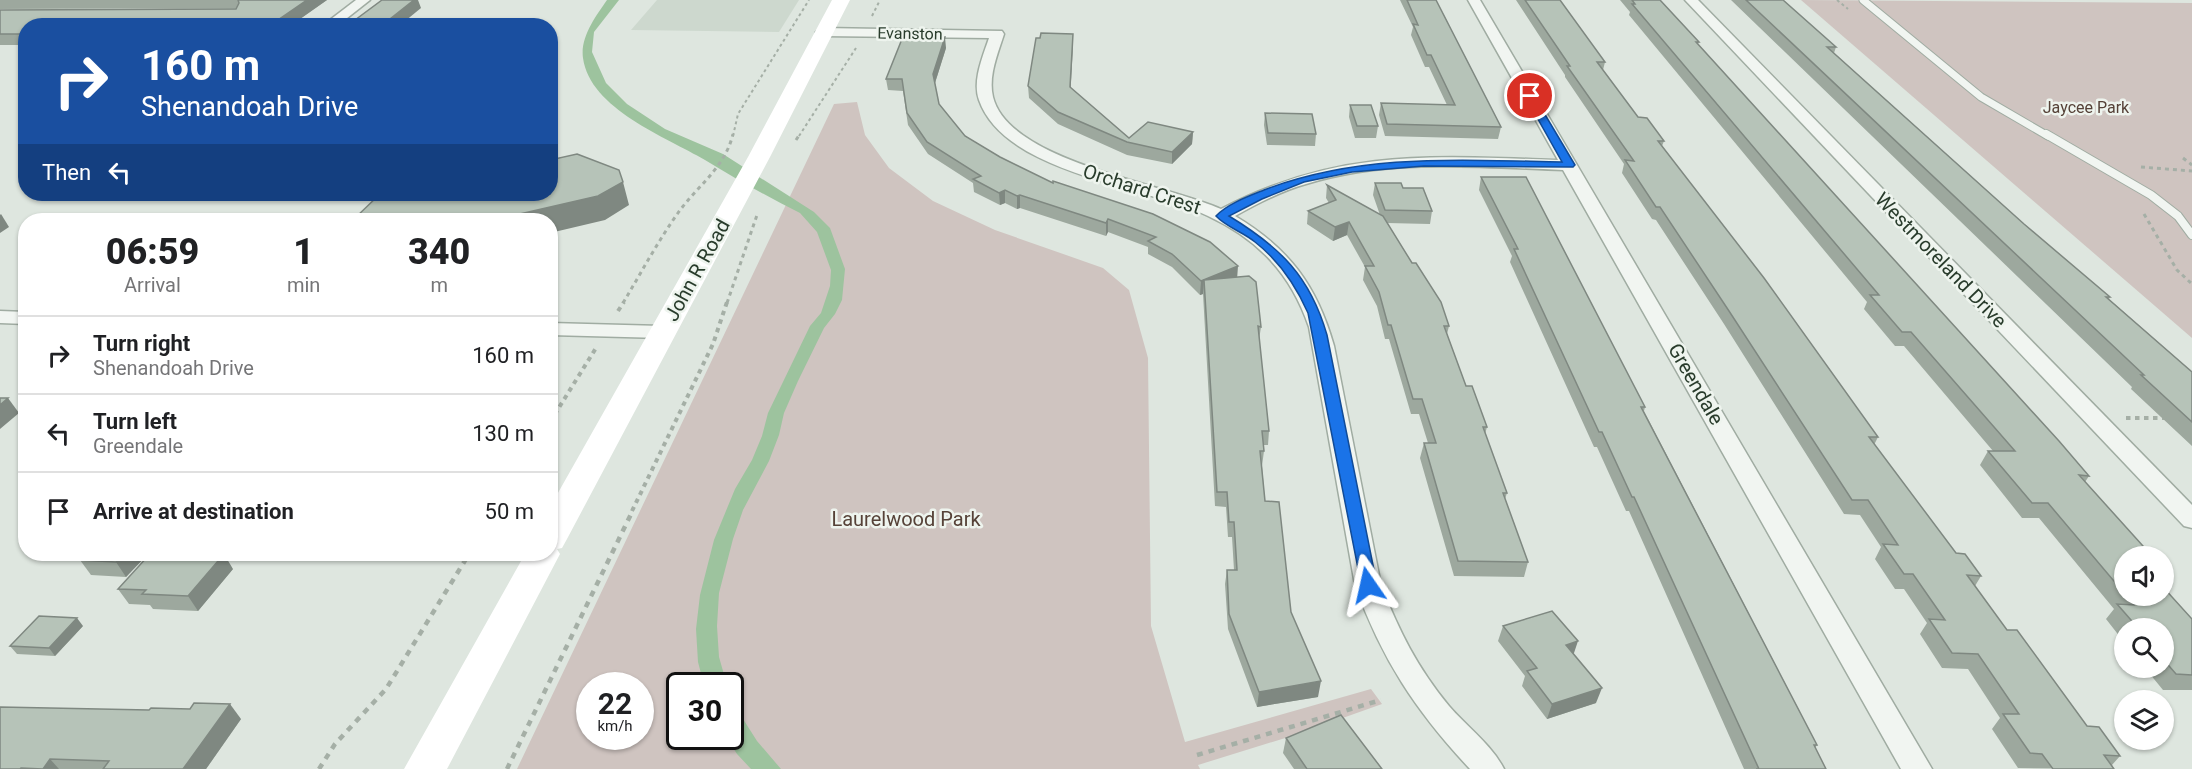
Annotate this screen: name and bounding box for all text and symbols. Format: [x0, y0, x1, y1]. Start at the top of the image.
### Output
street label: Evanston [877, 23, 943, 44]
text: 160 m [141, 41, 260, 90]
icon: right [42, 42, 120, 120]
pin [1504, 70, 1555, 121]
icon: arrive [1513, 79, 1546, 112]
text: Shenandoah Drive [141, 91, 358, 123]
park label: Jaycee Park [2043, 98, 2130, 117]
icon: left [103, 156, 136, 189]
street label: Orchard Crest [1080, 159, 1204, 219]
text: Then [42, 160, 91, 185]
street label: Westmoreland Drive [1870, 187, 2012, 333]
street label: John R Road [659, 215, 735, 325]
text: 06:59 [106, 231, 199, 273]
text: 1 [293, 231, 314, 273]
text: 340 [408, 231, 470, 273]
text: Arrival [124, 273, 181, 297]
text: min [287, 273, 320, 297]
text: m [430, 273, 448, 297]
text: Turn right [93, 331, 190, 356]
icon: right [42, 339, 75, 372]
street label: Greendale [1663, 339, 1729, 429]
text: 160 m [472, 343, 534, 368]
text: Shenandoah Drive [93, 356, 254, 380]
text: Turn left [93, 409, 177, 434]
icon: left [42, 417, 75, 450]
text: 130 m [472, 421, 534, 446]
text: Greendale [93, 434, 183, 458]
icon: arrive [42, 495, 75, 528]
text: Arrive at destination [93, 499, 294, 524]
text: 50 m [485, 499, 534, 524]
park label: Laurelwood Park [831, 507, 981, 531]
map controls [2114, 546, 2174, 750]
button: sound [2114, 546, 2174, 606]
position arrow [1336, 553, 1400, 617]
button: search [2114, 618, 2174, 678]
speed limit sign: 30 [666, 672, 744, 750]
text: 22 [598, 686, 632, 721]
button: layers [2114, 690, 2174, 750]
text: km/h [597, 717, 633, 735]

